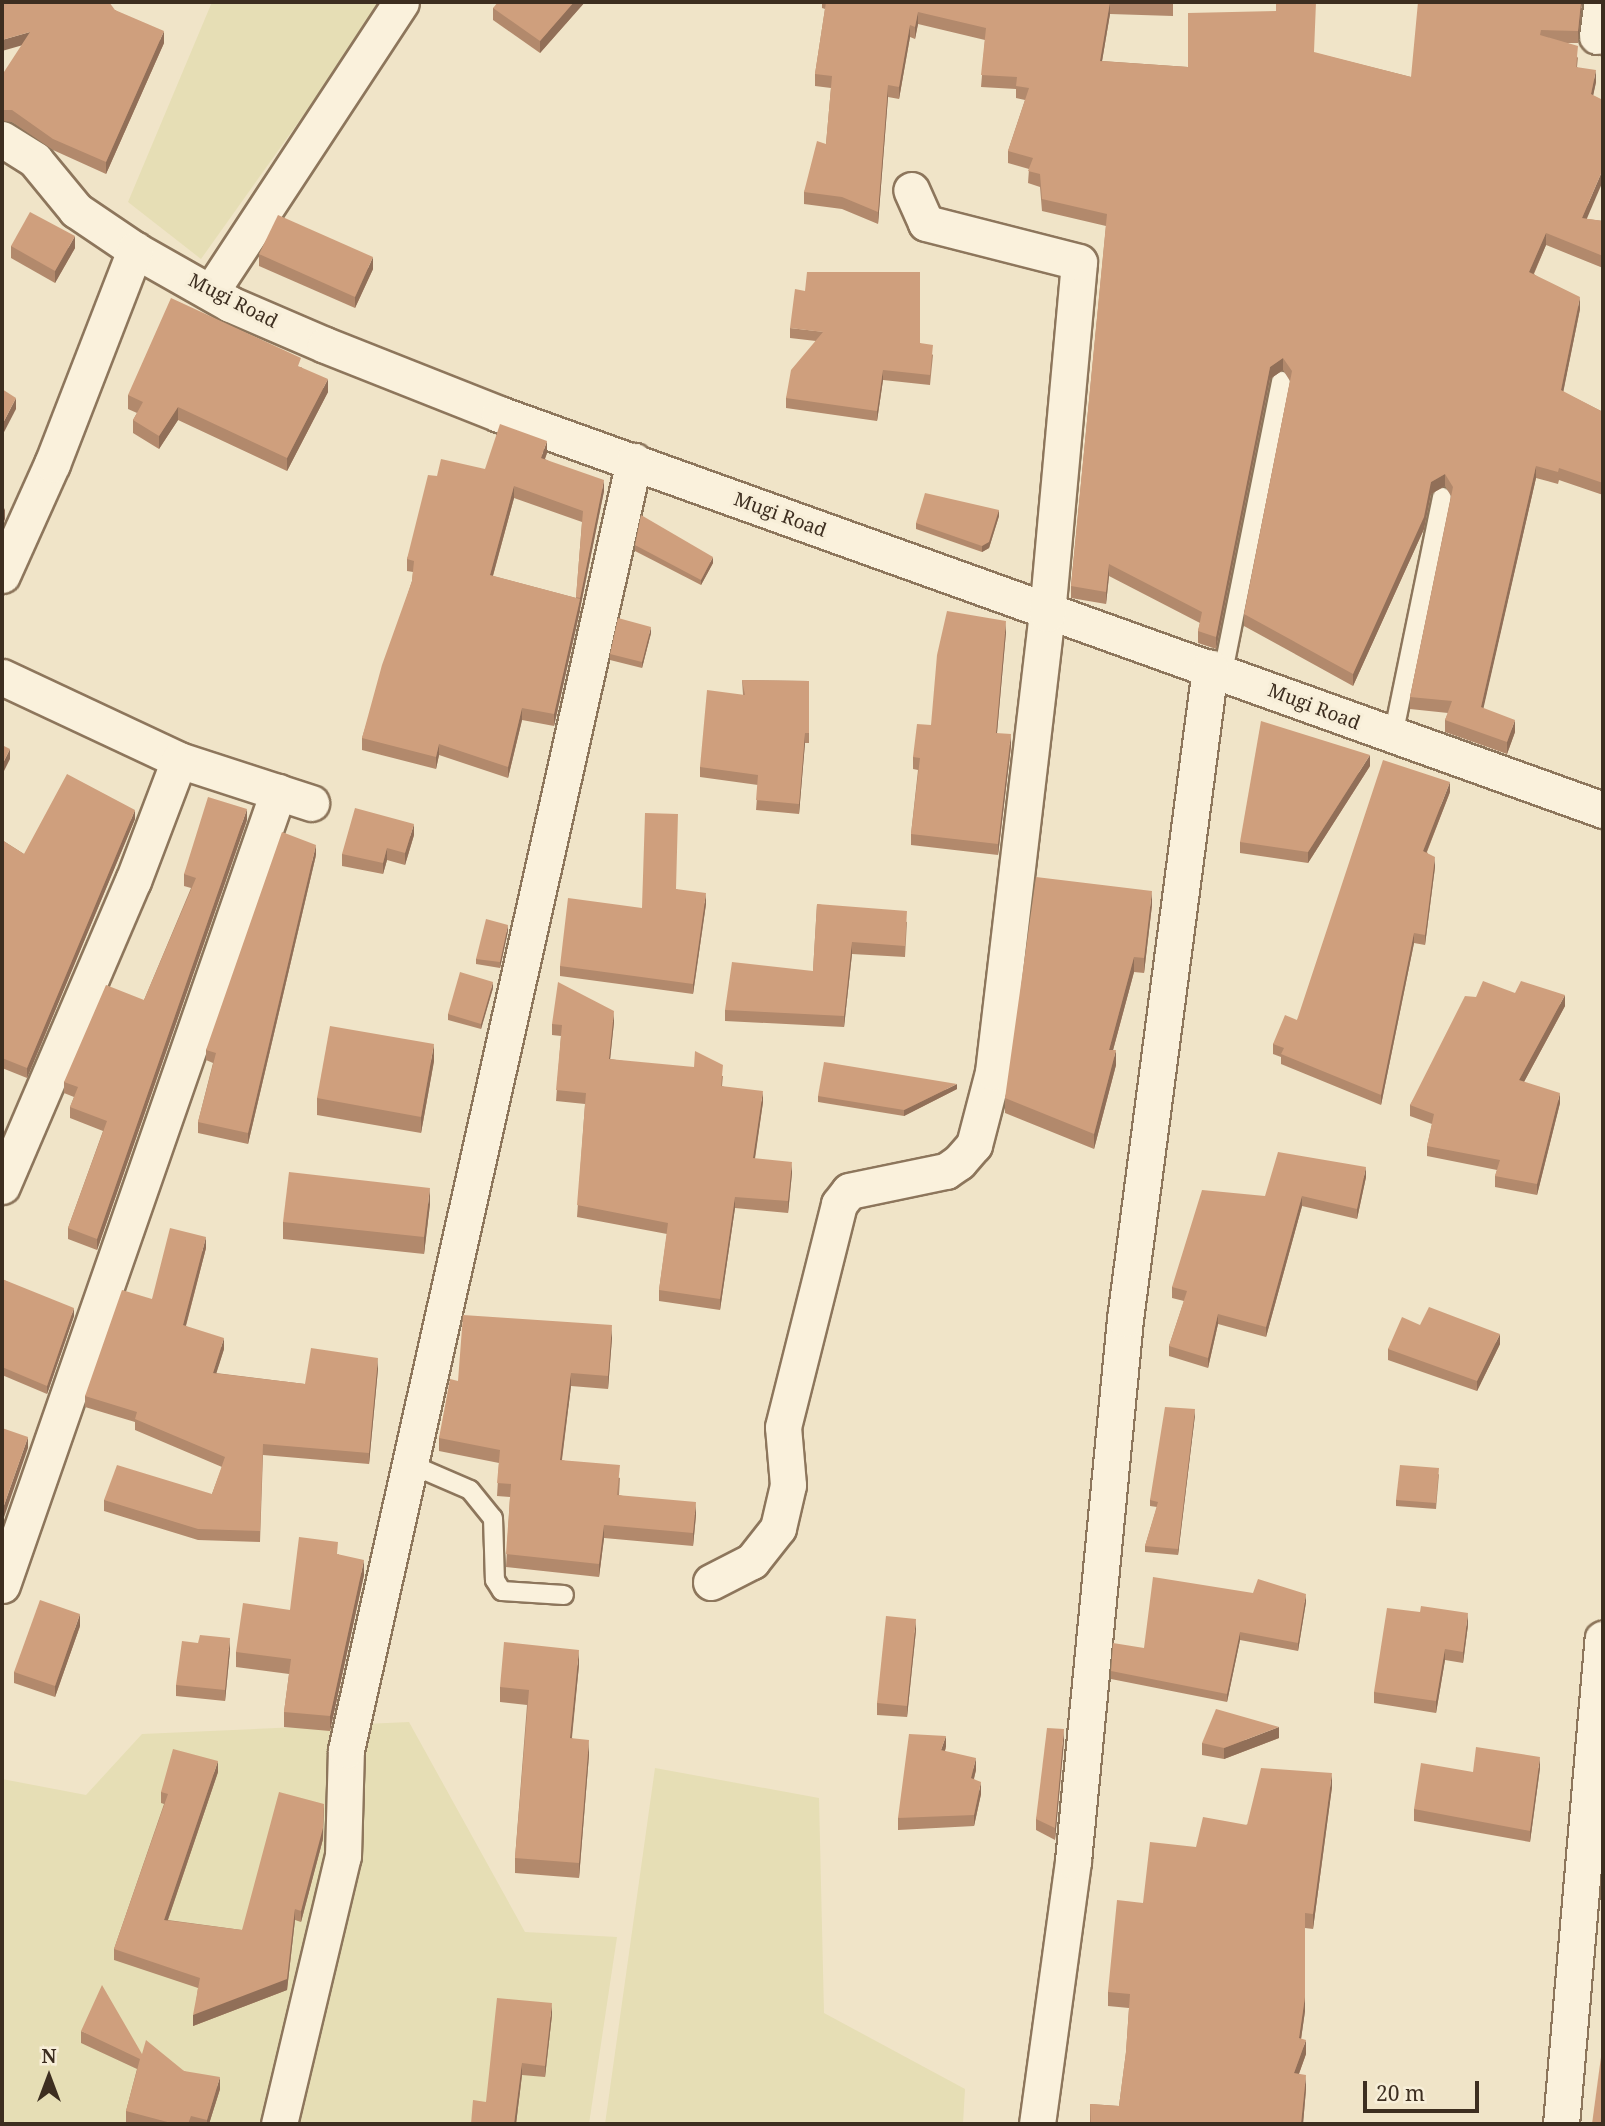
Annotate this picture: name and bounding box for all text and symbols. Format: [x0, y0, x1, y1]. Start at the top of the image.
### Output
street label: Mugi Road [185, 269, 281, 333]
street label: Mugi Road [731, 488, 829, 542]
street label: Mugi Road [1265, 679, 1363, 735]
north arrow [14, 2042, 84, 2112]
text: N [42, 2043, 56, 2069]
scale bar [1367, 2066, 1482, 2110]
text: 20 m [1376, 2079, 1425, 2107]

